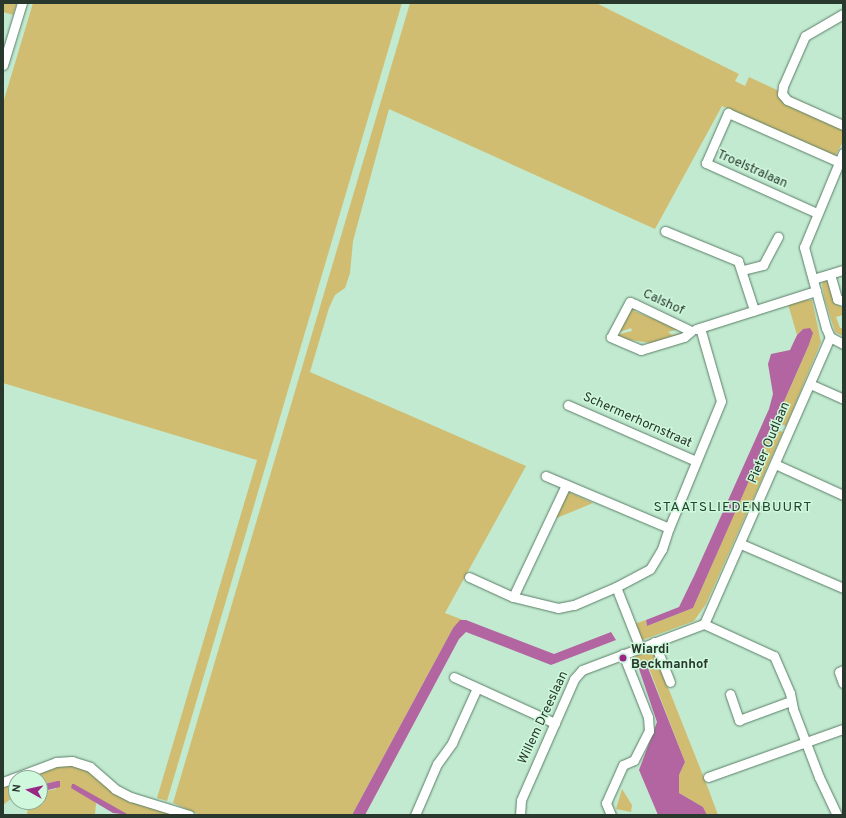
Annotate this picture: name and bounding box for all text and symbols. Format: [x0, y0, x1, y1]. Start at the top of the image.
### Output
street label: Troelstralaan [714, 147, 790, 193]
street label: Calshof [640, 287, 686, 319]
street label: Schermerhornstraat [580, 390, 694, 452]
street label: Pieter Oudlaan [746, 400, 794, 486]
district label: STAATSLIEDENBUURT [654, 500, 812, 516]
place label: Wiardi Beckmanhof [631, 643, 708, 674]
marker: Wiardi Beckmanhof [618, 653, 628, 663]
street label: Willem Dreeslaan [516, 669, 572, 767]
north arrow [8, 770, 48, 810]
text: N [10, 784, 25, 793]

